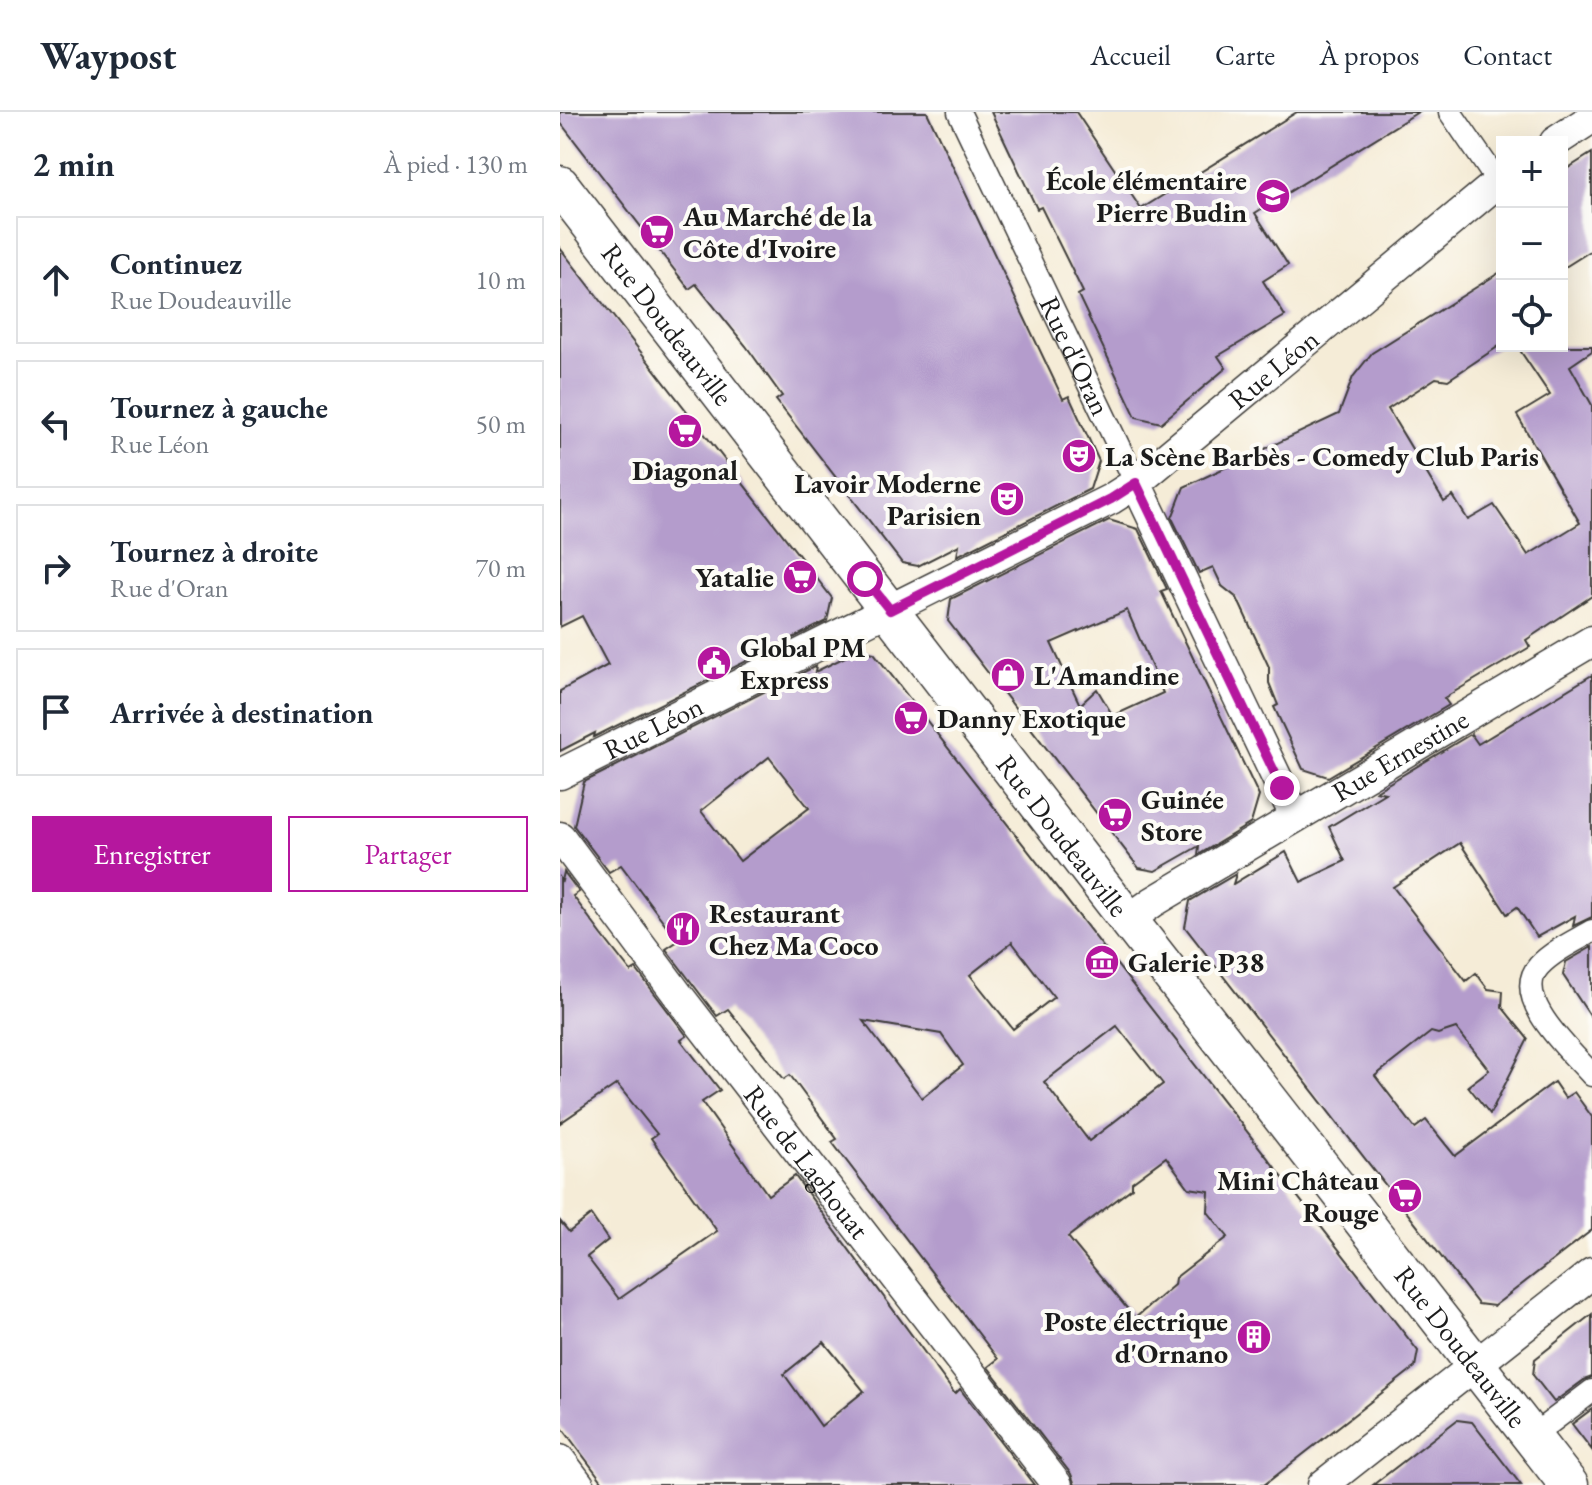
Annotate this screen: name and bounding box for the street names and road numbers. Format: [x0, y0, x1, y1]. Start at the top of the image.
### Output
street label: Rue Doudeauville [594, 236, 742, 413]
street label: Rue d'Oran [1032, 290, 1119, 421]
street label: Rue Léon [1221, 321, 1326, 417]
street label: Rue Léon [597, 687, 709, 768]
street label: Rue Ernestine [1325, 701, 1475, 810]
street label: Rue Doudeauville [989, 747, 1137, 924]
street label: Rue de Laghouat [736, 1078, 878, 1246]
street label: Rue Doudeauville [1387, 1258, 1535, 1435]

